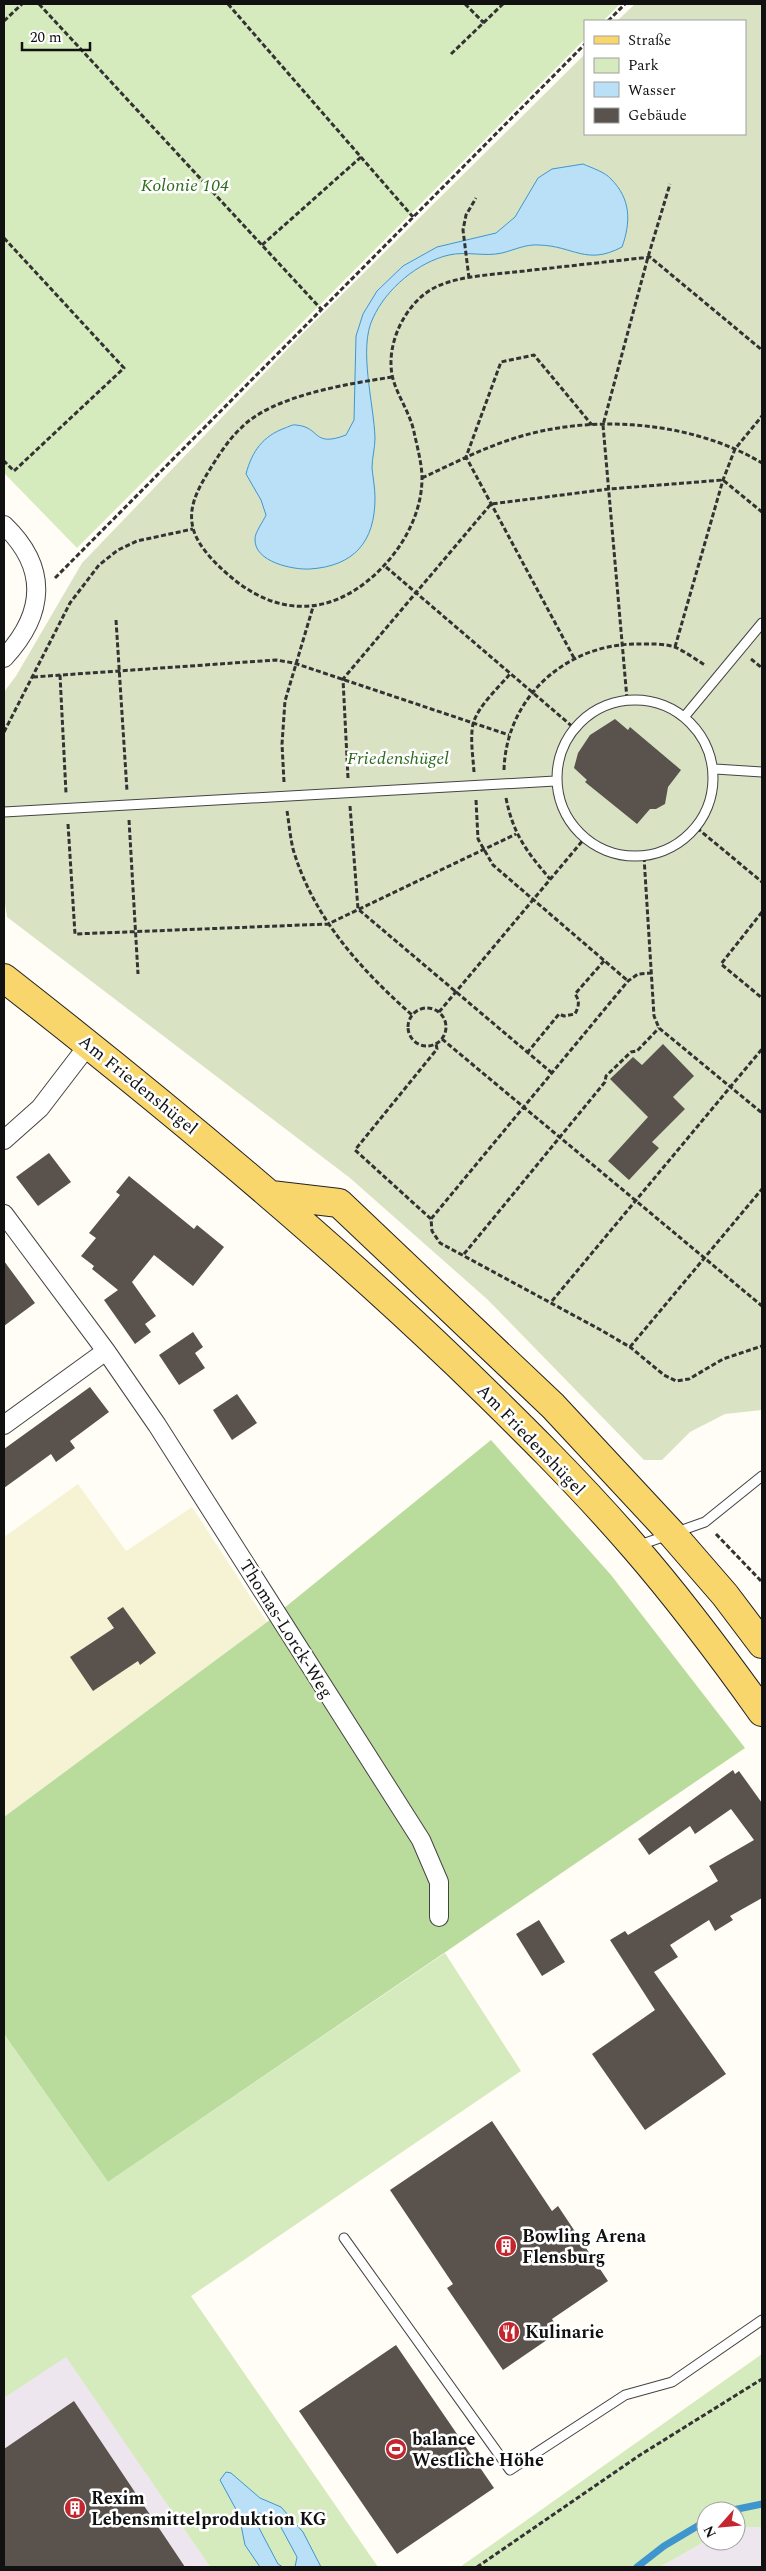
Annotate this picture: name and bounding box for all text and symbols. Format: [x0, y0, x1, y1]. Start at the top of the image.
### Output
scale bar [22, 20, 90, 52]
legend [584, 20, 746, 135]
text: 20 m [30, 26, 62, 49]
text: Straße [628, 29, 671, 52]
text: Park [628, 54, 659, 77]
text: Wasser [628, 79, 676, 102]
text: Gebäude [628, 104, 687, 127]
park label: Kolonie 104 [141, 172, 229, 199]
park label: Friedenshügel [347, 745, 449, 772]
street label: Am Friedenshügel [72, 1028, 204, 1142]
street label: Am Friedenshügel [470, 1378, 592, 1502]
street label: Thomas-Lorck-Weg [232, 1554, 340, 1704]
place label: Bowling Arena Flensburg [522, 2223, 647, 2271]
building icon: Bowling Arena Flensburg [494, 2234, 518, 2258]
place label: Kulinarie [525, 2319, 604, 2346]
restaurant icon: Kulinarie [497, 2320, 521, 2344]
place label: balance Westliche Höhe [412, 2426, 544, 2474]
sports icon: balance Westliche Höhe [384, 2437, 408, 2461]
place label: Rexim Lebensmittelproduktion KG [91, 2485, 327, 2533]
building icon: Rexim Lebensmittelproduktion KG [63, 2496, 87, 2520]
north arrow [696, 2501, 746, 2551]
text: N [698, 2522, 722, 2542]

